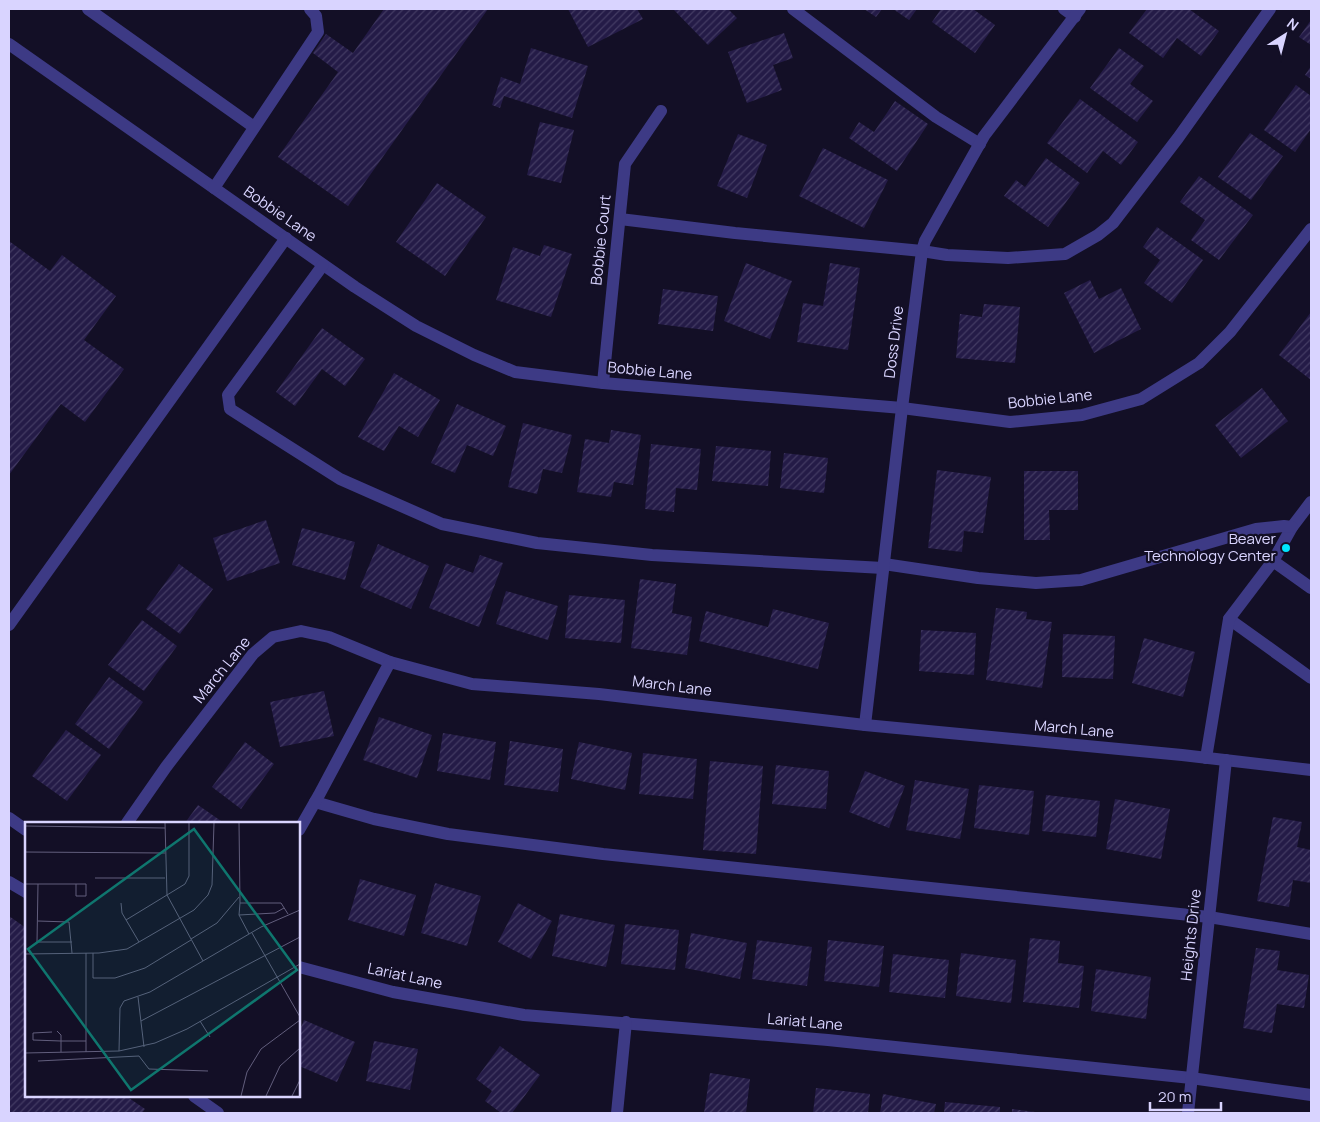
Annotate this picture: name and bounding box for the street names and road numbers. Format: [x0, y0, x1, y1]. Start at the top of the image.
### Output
street label: Bobbie Lane [240, 181, 321, 247]
street label: Bobbie Court [585, 194, 616, 286]
street label: Doss Drive [879, 304, 908, 379]
street label: Bobbie Lane [607, 356, 693, 385]
street label: Bobbie Lane [1007, 384, 1093, 413]
street label: March Lane [188, 632, 255, 707]
street label: March Lane [631, 670, 713, 701]
street label: March Lane [1033, 715, 1115, 742]
street label: Heights Drive [1175, 888, 1206, 982]
street label: Lariat Lane [366, 957, 445, 994]
street label: Lariat Lane [766, 1008, 844, 1035]

